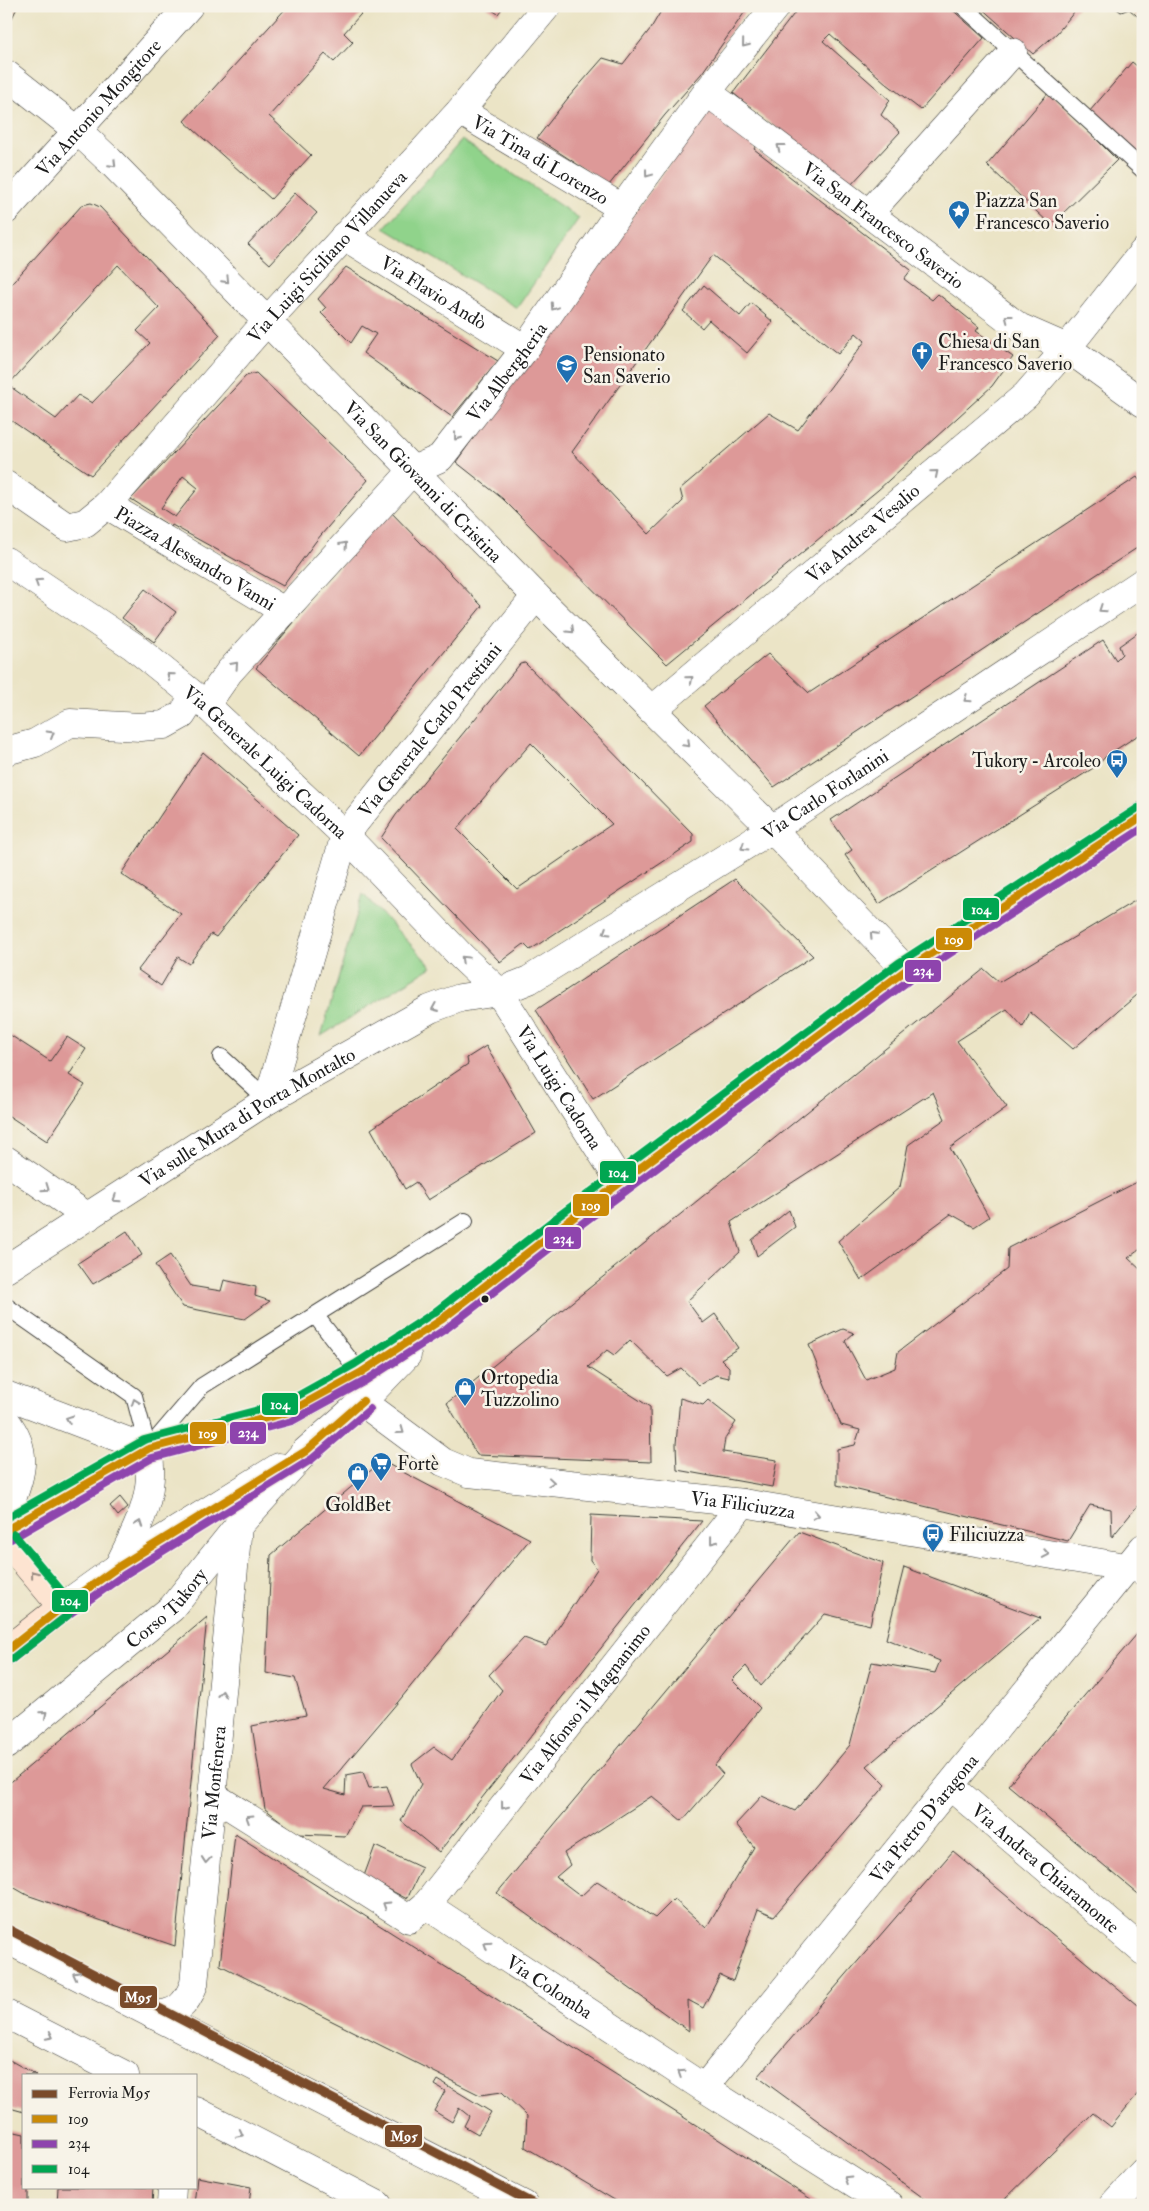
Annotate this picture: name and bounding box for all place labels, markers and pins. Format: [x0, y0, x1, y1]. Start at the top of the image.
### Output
place label: Piazza San Francesco Saverio [975, 189, 1109, 235]
place icon: Piazza San Francesco Saverio [947, 199, 971, 230]
place label: Chiesa di San Francesco Saverio [938, 330, 1072, 376]
church icon: Chiesa di San Francesco Saverio [910, 340, 934, 371]
place label: Pensionato San Saverio [583, 343, 670, 389]
school or university icon: Pensionato San Saverio [555, 353, 579, 384]
bus stop icon: Tukory - Arcoleo [1105, 748, 1129, 779]
place label: Tukory - Arcoleo [972, 749, 1101, 773]
unlabelled marker [480, 1294, 490, 1304]
place label: Ortopedia Tuzzolino [481, 1366, 559, 1412]
shop icon: Ortopedia Tuzzolino [453, 1376, 477, 1407]
supermarket icon: Fortè [369, 1451, 393, 1482]
place label: Fortè [397, 1452, 439, 1476]
shop icon: GoldBet [346, 1461, 370, 1492]
place label: GoldBet [325, 1493, 391, 1517]
bus stop icon: Filiciuzza [921, 1522, 945, 1553]
place label: Filiciuzza [949, 1523, 1025, 1547]

